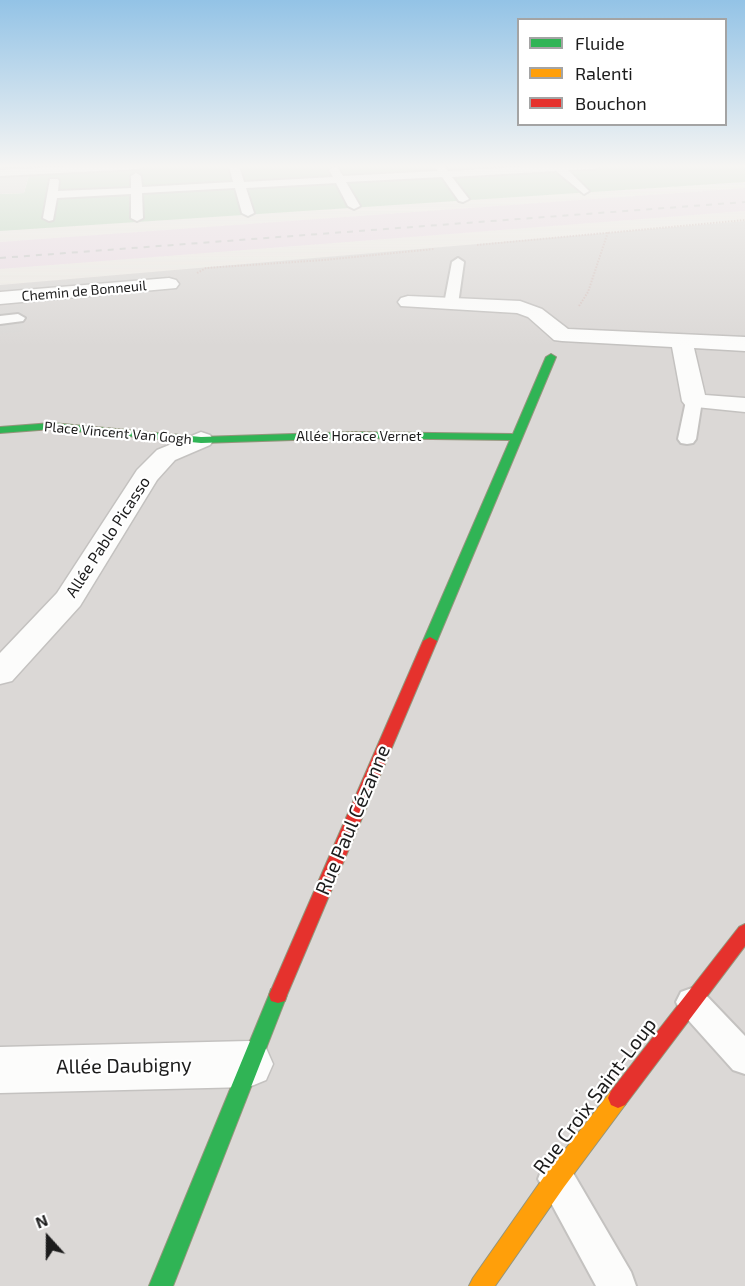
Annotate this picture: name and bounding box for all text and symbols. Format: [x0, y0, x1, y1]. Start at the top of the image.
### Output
legend [517, 18, 727, 126]
text: Fluide [575, 32, 625, 54]
text: Ralenti [575, 62, 633, 84]
text: Bouchon [575, 92, 647, 114]
street label: Chemin de Bonneuil [21, 277, 147, 305]
street label: Place Vincent Van Gogh [43, 418, 193, 448]
street label: Allée Horace Vernet [296, 428, 422, 444]
street label: Allée Pablo Picasso [62, 473, 154, 601]
street label: Rue Paul Cézanne [311, 741, 395, 899]
street label: Rue Croix Saint-Loup [528, 1013, 662, 1179]
street label: Allée Daubigny [56, 1053, 192, 1079]
north arrow [18, 1208, 78, 1268]
text: N [33, 1210, 50, 1232]

